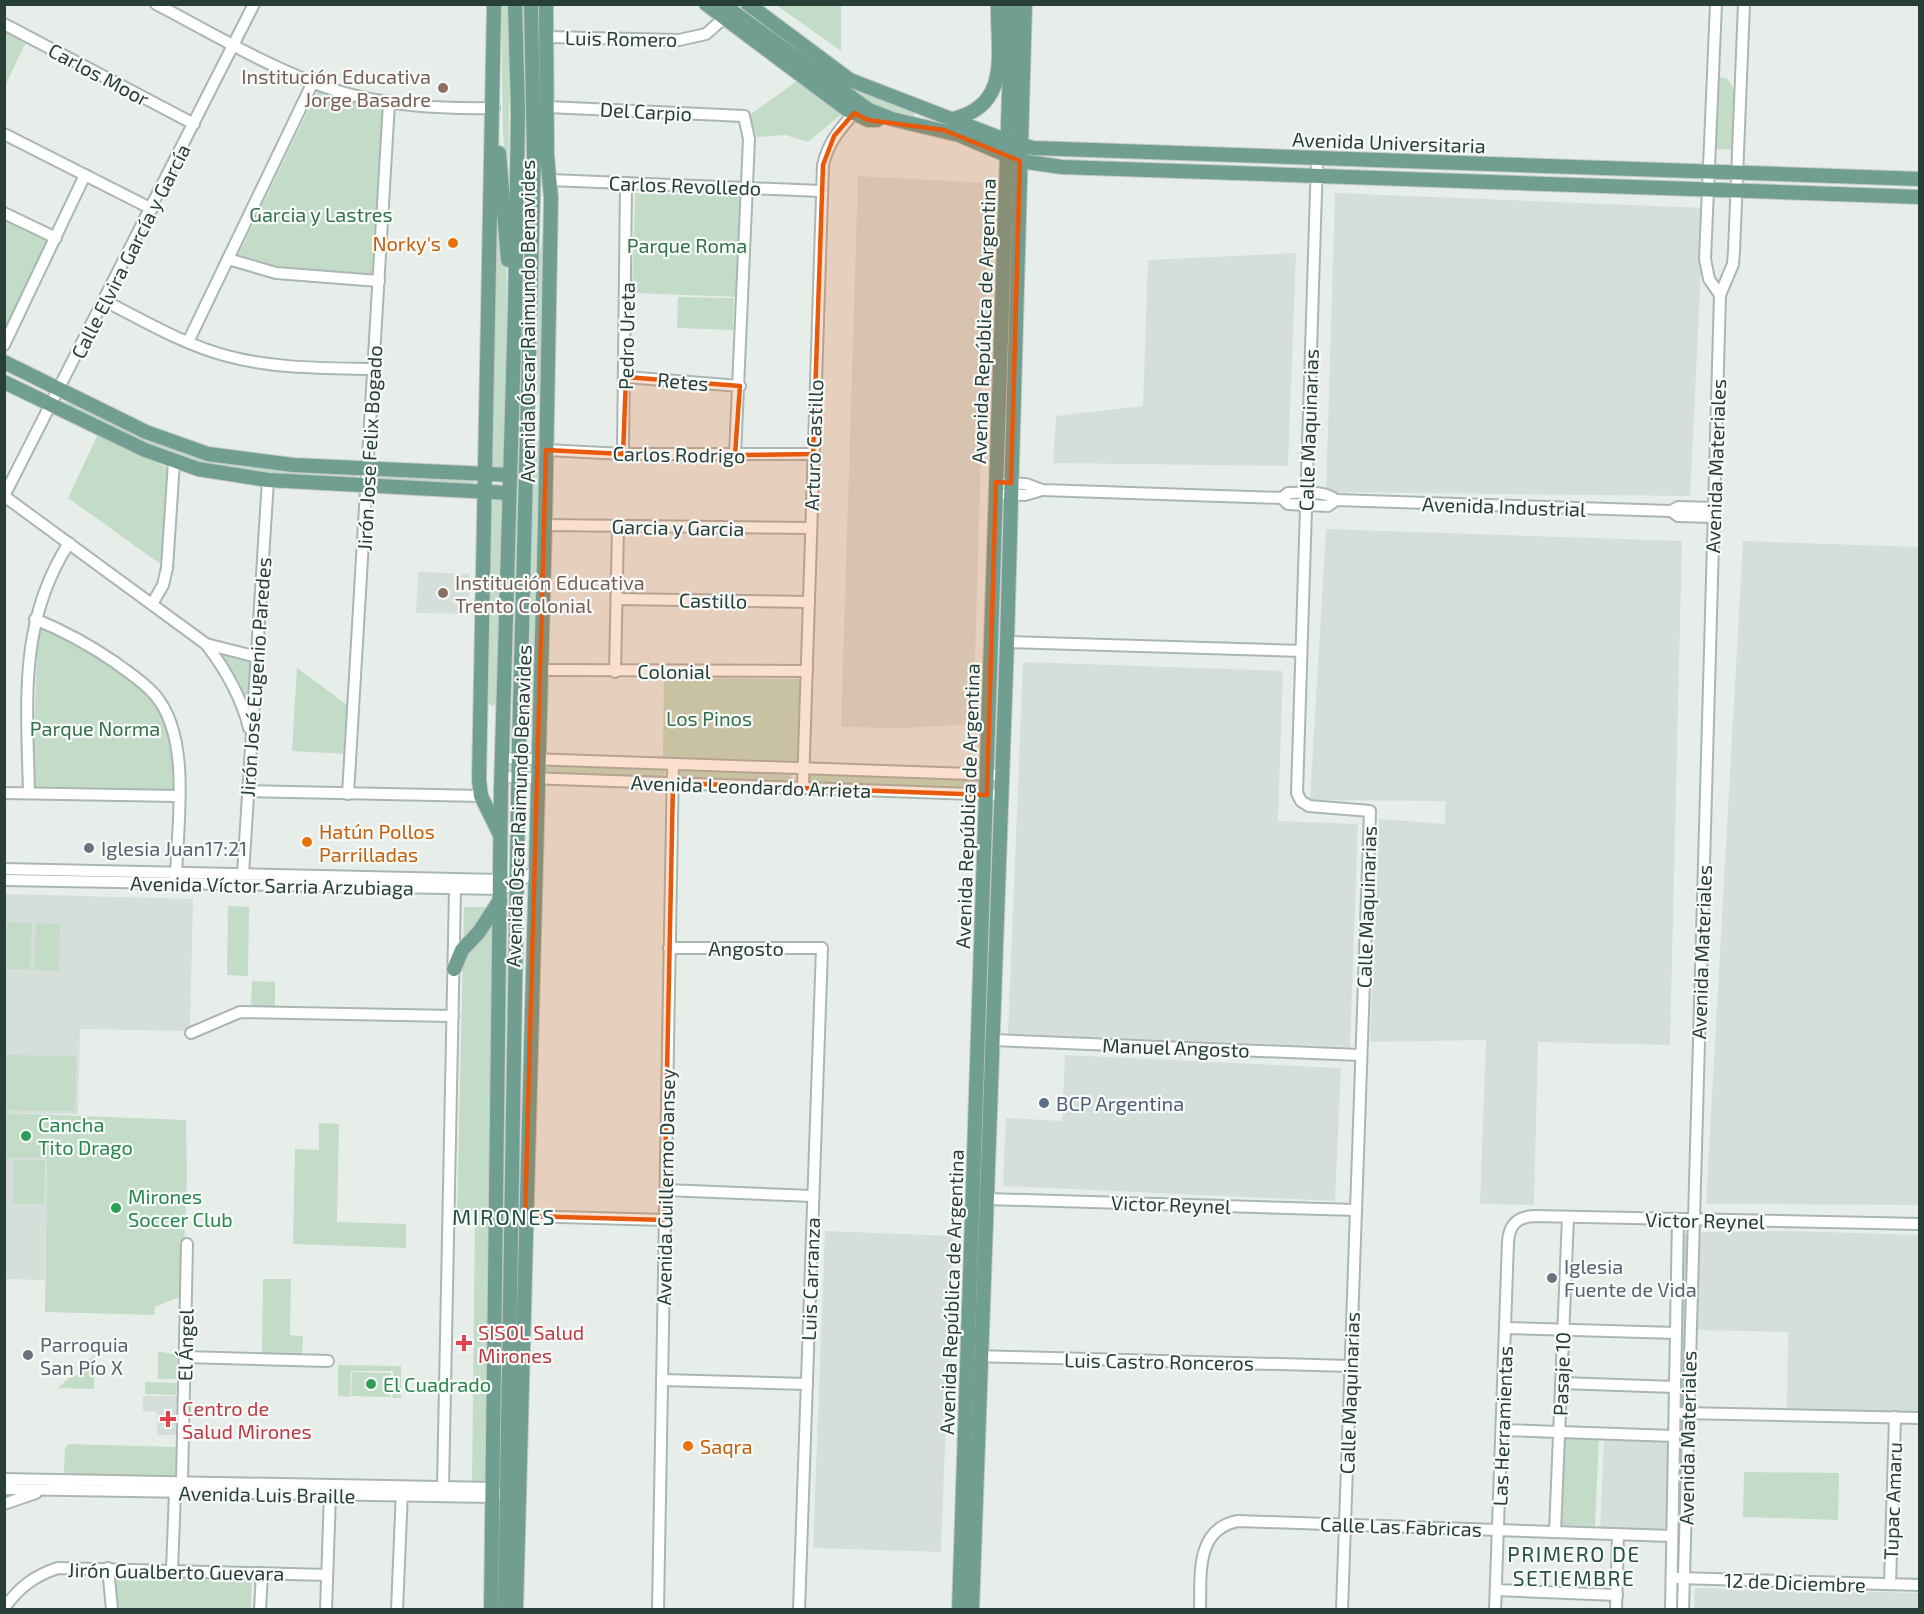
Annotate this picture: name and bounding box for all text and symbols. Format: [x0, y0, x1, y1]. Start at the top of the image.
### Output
street label: Luis Romero [565, 25, 677, 51]
street label: Carlos Moor [45, 37, 153, 111]
place label: Institución Educativa Jorge Basadre [241, 64, 431, 111]
marker: Institución Educativa Jorge Basadre [436, 81, 450, 95]
street label: Del Carpio [599, 97, 693, 125]
street label: Avenida Universitaria [1292, 127, 1486, 157]
street label: Calle Elvira García y García [65, 140, 195, 362]
street label: Avenida Óscar Raimundo Benavides [515, 160, 539, 482]
street label: Carlos Revolledo [608, 170, 762, 200]
street label: Avenida República de Argentina [966, 178, 1000, 464]
park label: Garcia y Lastres [249, 202, 393, 226]
place label: Norky's [372, 231, 441, 255]
park label: Parque Roma [627, 233, 747, 257]
marker: Norky's [446, 236, 460, 250]
street label: Pedro Ureta [613, 282, 639, 390]
street label: Jirón Jose Felix Bogado [352, 345, 386, 551]
street label: Calle Maquinarias [1293, 348, 1323, 512]
street label: Retes [656, 367, 710, 395]
street label: Avenida Materiales [1700, 378, 1730, 554]
street label: Arturo Castillo [799, 379, 827, 511]
street label: Carlos Rodrigo [612, 441, 746, 467]
street label: Avenida Industrial [1422, 491, 1586, 521]
street label: Garcia y Garcia [611, 514, 745, 540]
street label: Jirón José Eugenio Paredes [235, 556, 275, 798]
place label: Institución Educativa Trento Colonial [455, 570, 645, 617]
marker: Institución Educativa Trento Colonial [436, 586, 450, 600]
street label: Castillo [679, 587, 747, 613]
street label: Avenida Óscar Raimundo Benavides [500, 644, 536, 968]
street label: Colonial [637, 659, 711, 683]
street label: Avenida República de Argentina [950, 663, 984, 949]
park label: Los Pinos [666, 706, 752, 730]
park label: Parque Norma [30, 716, 160, 740]
street label: Avenida Leondardo Arrieta [630, 770, 872, 802]
place label: Hatún Pollos Parrilladas [319, 819, 435, 866]
street label: Calle Maquinarias [1351, 825, 1381, 989]
marker: Hatún Pollos Parrilladas [300, 835, 314, 849]
place label: Iglesia Juan17:21 [101, 836, 247, 860]
marker: Iglesia Juan17:21 [82, 841, 96, 855]
street label: Avenida Materiales [1686, 864, 1716, 1040]
street label: Avenida Víctor Sarria Arzubiaga [130, 871, 414, 899]
street label: Angosto [708, 936, 784, 960]
street label: Manuel Angosto [1102, 1032, 1250, 1062]
street label: Avenida Guillermo Dansey [651, 1068, 679, 1306]
place label: BCP Argentina [1056, 1091, 1184, 1115]
marker: BCP Argentina [1037, 1096, 1051, 1110]
place label: Cancha Tito Drago [38, 1112, 133, 1159]
marker: Cancha Tito Drago [19, 1129, 33, 1143]
street label: Avenida República de Argentina [934, 1149, 968, 1435]
place label: Mirones Soccer Club [128, 1184, 233, 1231]
street label: Victor Reynel [1111, 1190, 1231, 1218]
marker: Mirones Soccer Club [109, 1201, 123, 1215]
district label: MIRONES [452, 1203, 556, 1229]
street label: Victor Reynel [1645, 1207, 1765, 1233]
street label: Luis Carranza [796, 1217, 824, 1341]
place label: Iglesia Fuente de Vida [1564, 1254, 1697, 1301]
marker: Iglesia Fuente de Vida [1545, 1271, 1559, 1285]
street label: El Ángel [172, 1309, 198, 1381]
street label: Calle Maquinarias [1334, 1311, 1364, 1475]
place label: SISOL Salud Mirones [478, 1320, 584, 1367]
place label: Parroquia San Pío X [40, 1332, 129, 1379]
street label: Pasaje 10 [1548, 1332, 1574, 1416]
marker: SISOL Salud Mirones [455, 1334, 473, 1352]
street label: Las Herramientas [1487, 1345, 1517, 1507]
street label: Luis Castro Ronceros [1064, 1347, 1254, 1375]
marker: Parroquia San Pío X [21, 1348, 35, 1362]
street label: Avenida Materiales [1673, 1351, 1701, 1525]
place label: El Cuadrado [383, 1372, 491, 1396]
marker: El Cuadrado [364, 1377, 378, 1391]
place label: Centro de Salud Mirones [182, 1396, 312, 1443]
marker: Centro de Salud Mirones [159, 1410, 177, 1428]
place label: Saqra [700, 1434, 753, 1458]
marker: Saqra [681, 1439, 695, 1453]
street label: Tupac Amaru [1878, 1442, 1906, 1560]
street label: Avenida Luis Braille [178, 1480, 356, 1508]
street label: Calle Las Fabricas [1320, 1511, 1482, 1541]
district label: PRIMERO DE SETIEMBRE [1507, 1541, 1641, 1590]
street label: Jirón Gualberto Guevara [68, 1557, 284, 1585]
street label: 12 de Diciembre [1724, 1568, 1866, 1596]

